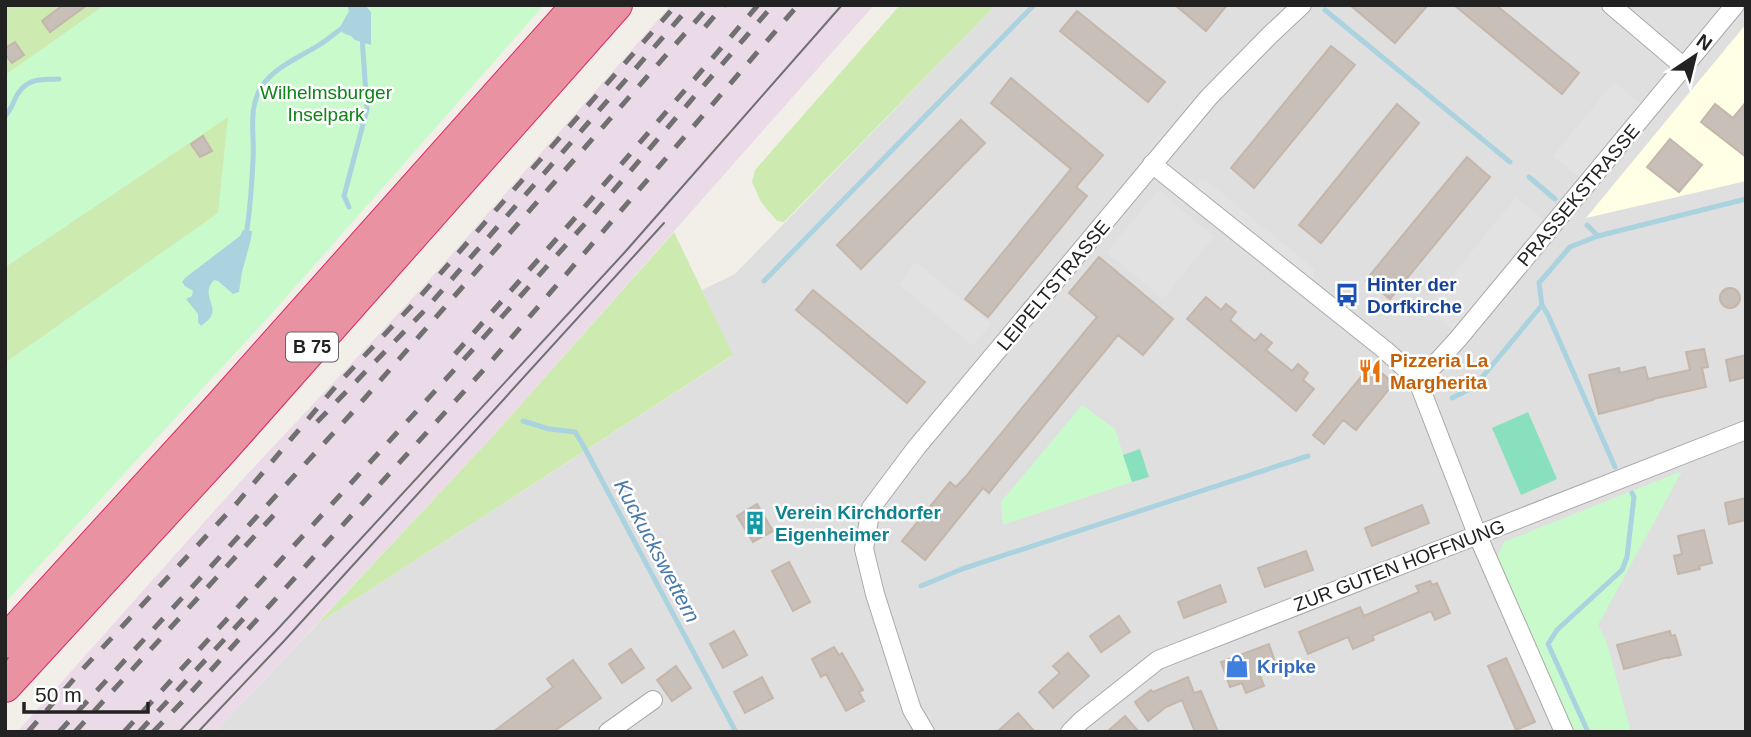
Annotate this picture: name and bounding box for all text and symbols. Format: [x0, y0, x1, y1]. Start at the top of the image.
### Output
north arrow [1660, 21, 1730, 91]
text: N [1693, 30, 1716, 55]
park label: Wilhelmsburger Inselpark [260, 82, 393, 125]
street label: PRASSEKSTRASSE [1513, 120, 1644, 270]
street label: LEIPELTSTRASSE [993, 216, 1114, 355]
place label: Hinter der Dorfkirche [1367, 274, 1462, 317]
bus stop icon: Hinter der Dorfkirche [1333, 281, 1361, 309]
road number: B 75 [286, 332, 338, 362]
place label: Pizzeria La Margherita [1390, 350, 1489, 393]
restaurant icon: Pizzeria La Margherita [1356, 357, 1384, 385]
water label: Kuckuckswettern [610, 475, 705, 626]
place label: Verein Kirchdorfer Eigenheimer [775, 502, 941, 545]
building icon: Verein Kirchdorfer Eigenheimer [741, 509, 769, 537]
street label: ZUR GUTEN HOFFNUNG [1291, 516, 1507, 615]
shop icon: Kripke [1223, 652, 1251, 680]
place label: Kripke [1257, 656, 1316, 677]
scale bar [24, 670, 149, 714]
text: 50 m [35, 683, 82, 706]

